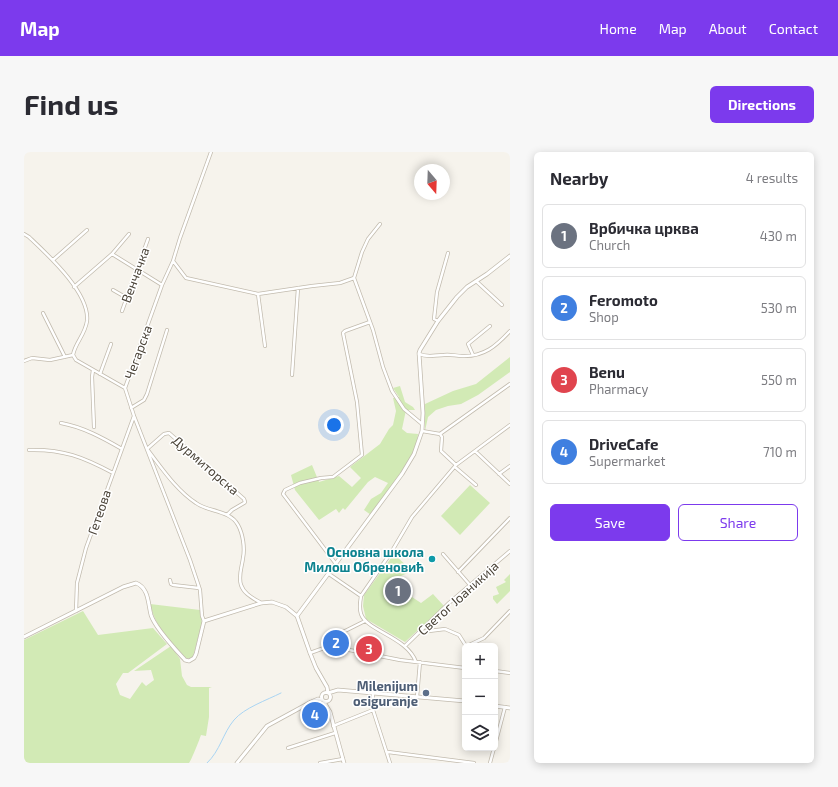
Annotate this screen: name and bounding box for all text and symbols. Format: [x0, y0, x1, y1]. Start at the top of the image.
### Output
text: Map [20, 17, 60, 40]
text: Home [600, 20, 637, 37]
text: Map [659, 20, 687, 37]
text: About [709, 20, 747, 37]
text: Contact [769, 20, 818, 37]
button: Directions [710, 86, 814, 123]
text: Find us [24, 87, 118, 121]
north arrow [414, 164, 450, 200]
text: Nearby [550, 168, 608, 188]
text: 4 results [746, 170, 798, 186]
text: Врбичка црква [589, 219, 699, 237]
text: 1 [561, 228, 567, 244]
text: 430 m [760, 228, 797, 244]
text: Church [589, 237, 630, 253]
street label: Венчачка [118, 245, 152, 305]
text: Feromoto [589, 291, 658, 309]
text: 2 [560, 300, 568, 316]
text: 530 m [761, 300, 797, 316]
text: Shop [589, 309, 619, 325]
street label: Чегарска [121, 323, 155, 381]
text: Benu [589, 363, 625, 381]
text: 3 [560, 372, 568, 388]
text: 550 m [761, 372, 797, 388]
text: Pharmacy [589, 381, 648, 397]
your location [324, 415, 344, 435]
street label: Дурмиторска [170, 432, 242, 498]
text: DriveCafe [589, 435, 658, 453]
text: 4 [560, 444, 568, 460]
text: 710 m [763, 444, 797, 460]
text: Supermarket [589, 453, 666, 469]
street label: Гетеова [84, 487, 114, 537]
button: Save [550, 504, 670, 541]
button: Share [678, 504, 798, 541]
place label: Основна школа Милош Обреновић [304, 544, 424, 575]
marker: Основна школа Милош Обреновић [427, 554, 437, 564]
street label: Светог Јоаникија [414, 558, 502, 638]
pin: 1 [385, 576, 411, 606]
pin: 2 [323, 628, 349, 658]
pin: 3 [356, 634, 382, 664]
map controls [462, 643, 498, 751]
button: + [462, 643, 498, 679]
place label: Milenijum osiguranje [353, 678, 418, 709]
button: − [462, 679, 498, 715]
marker: Milenijum osiguranje [421, 688, 431, 698]
pin: 4 [302, 700, 328, 730]
button: layers [462, 715, 498, 751]

